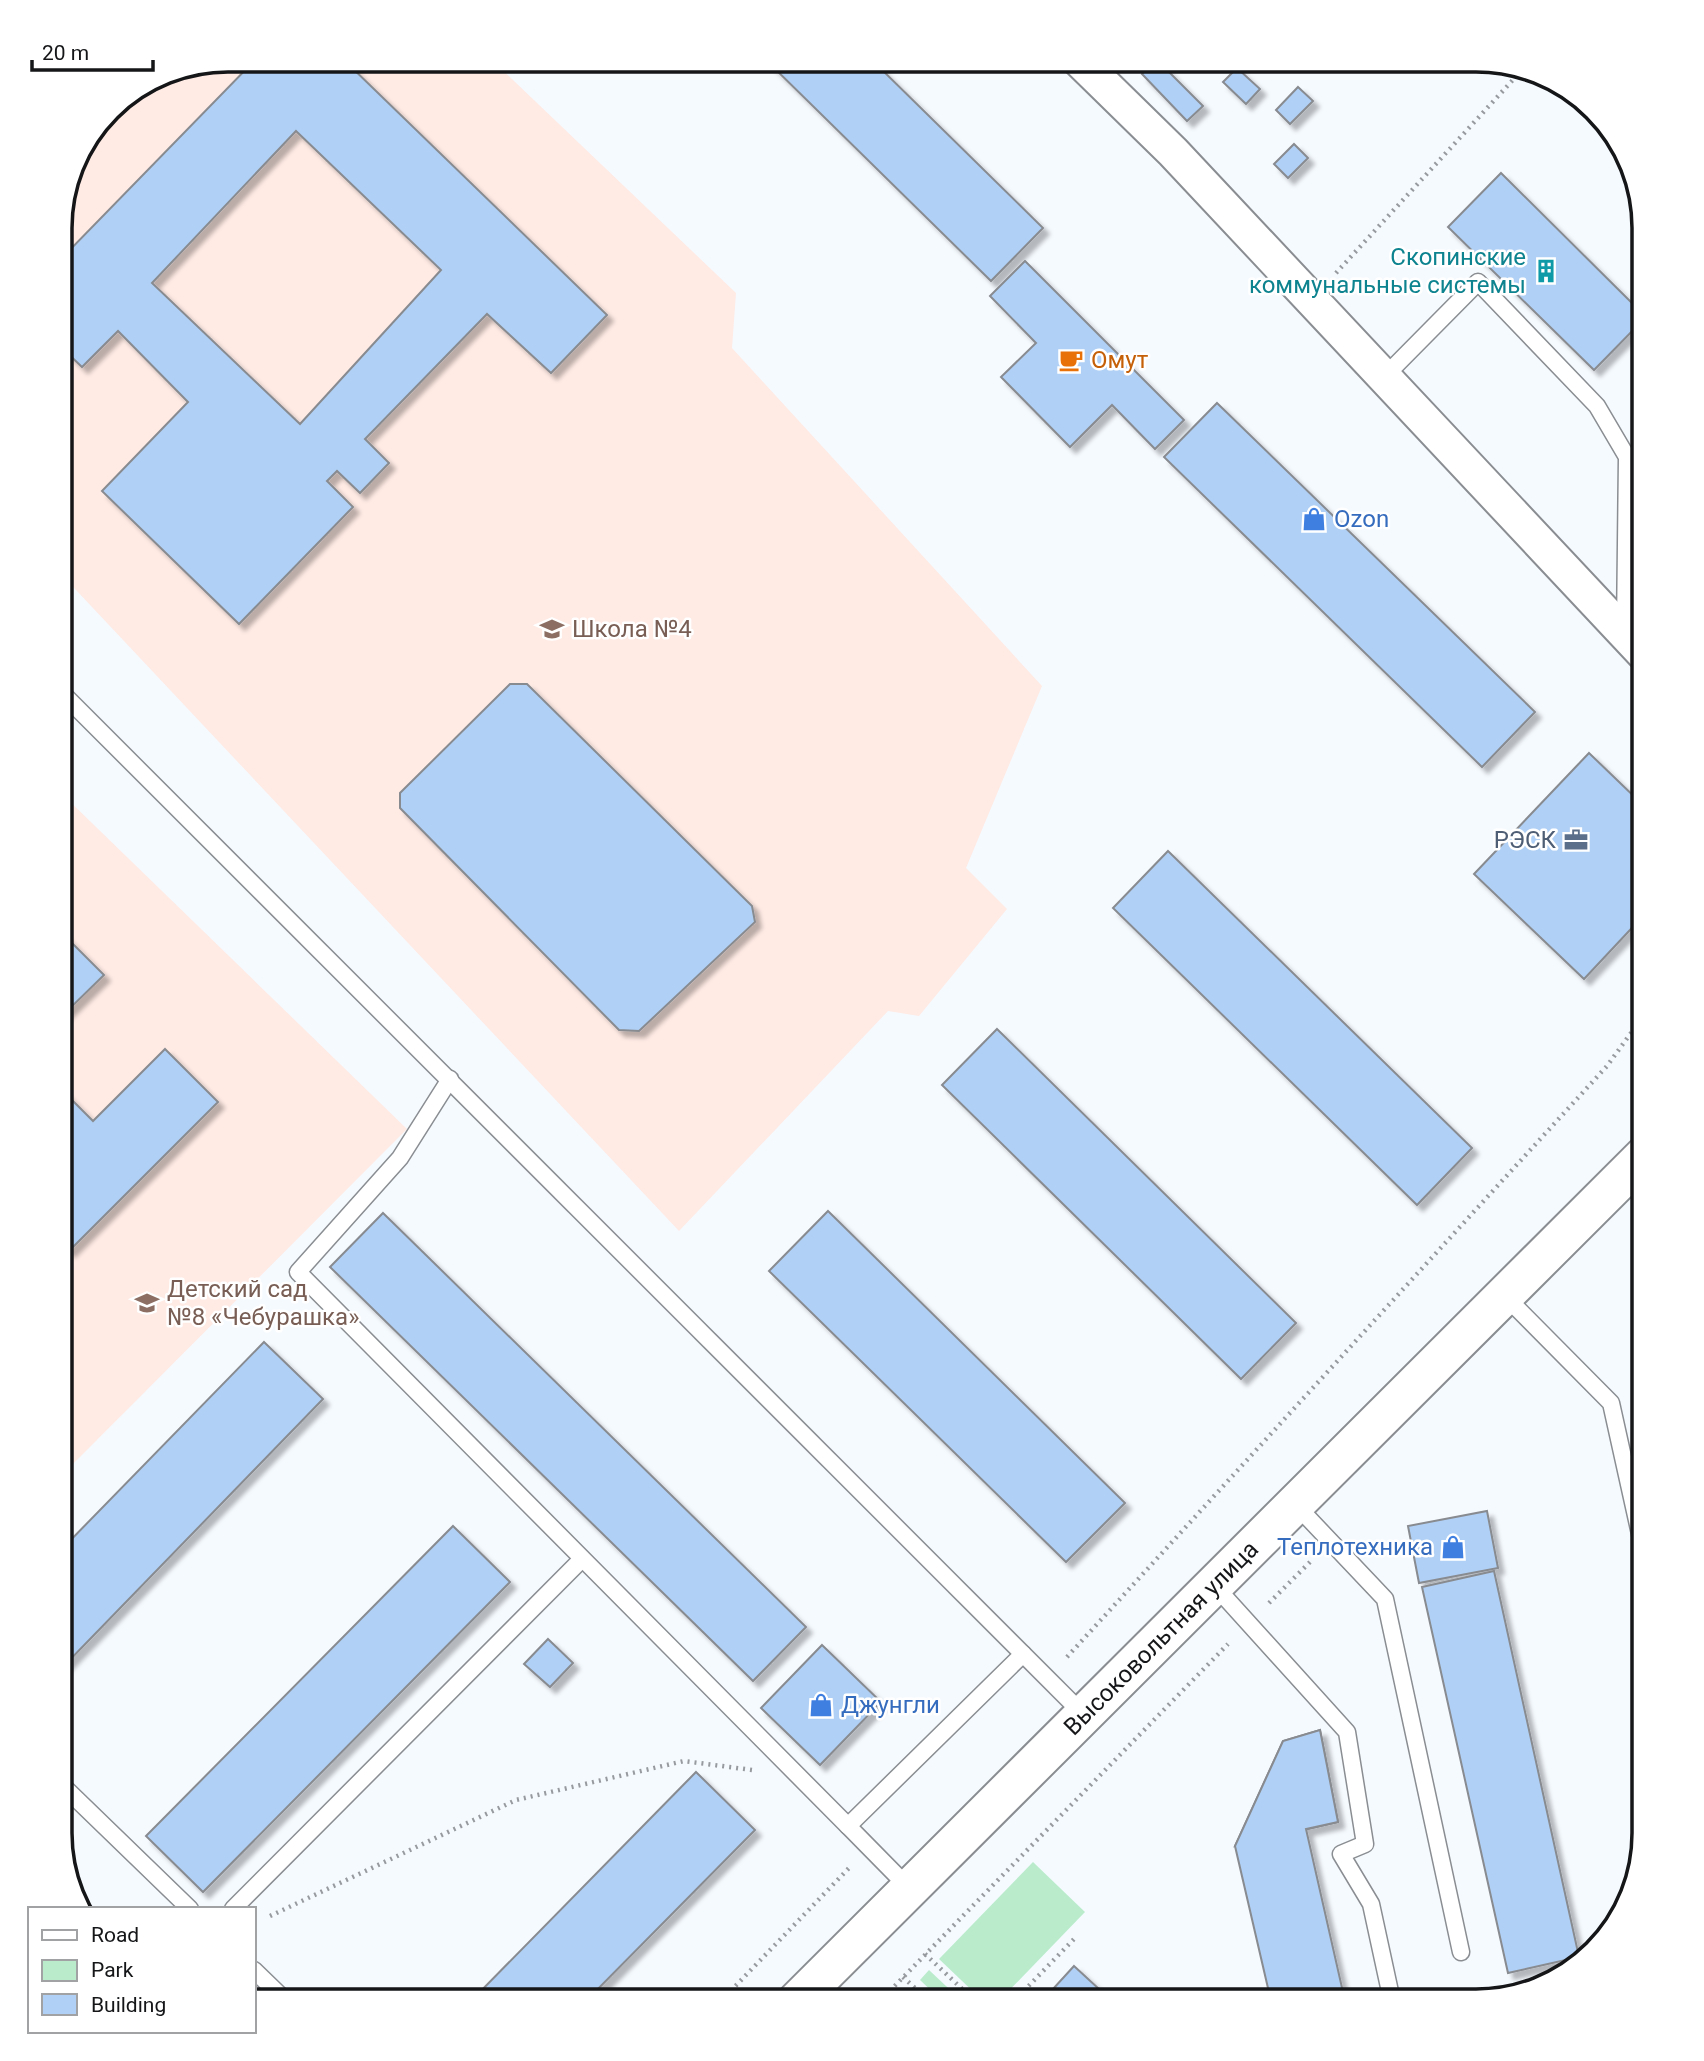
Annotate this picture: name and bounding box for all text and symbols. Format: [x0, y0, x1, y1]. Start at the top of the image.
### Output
scale bar [32, 28, 152, 72]
text: 20 m [42, 41, 89, 65]
place label: Скопинские коммунальные системы [1249, 243, 1526, 299]
building icon: Скопинские коммунальные системы [1532, 257, 1560, 285]
cafe icon: Омут [1057, 346, 1085, 374]
place label: Омут [1091, 346, 1149, 374]
shop icon: Ozon [1300, 505, 1328, 533]
place label: Ozon [1334, 505, 1389, 533]
school or university icon: Школа №4 [538, 615, 566, 643]
place label: Школа №4 [572, 615, 692, 643]
place label: РЭСК [1494, 826, 1557, 854]
office icon: РЭСК [1562, 826, 1590, 854]
place label: Детский сад №8 «Чебурашка» [167, 1275, 359, 1331]
school or university icon: Детский сад №8 «Чебурашка» [133, 1289, 161, 1317]
place label: Теплотехника [1277, 1533, 1433, 1561]
shop icon: Теплотехника [1439, 1533, 1467, 1561]
street label: Высоковольтная улица [1058, 1535, 1264, 1741]
shop icon: Джунгли [807, 1691, 835, 1719]
place label: Джунгли [841, 1691, 940, 1719]
legend [28, 1907, 256, 2033]
text: Road [91, 1923, 139, 1947]
text: Park [91, 1958, 134, 1982]
text: Building [91, 1993, 166, 2017]

